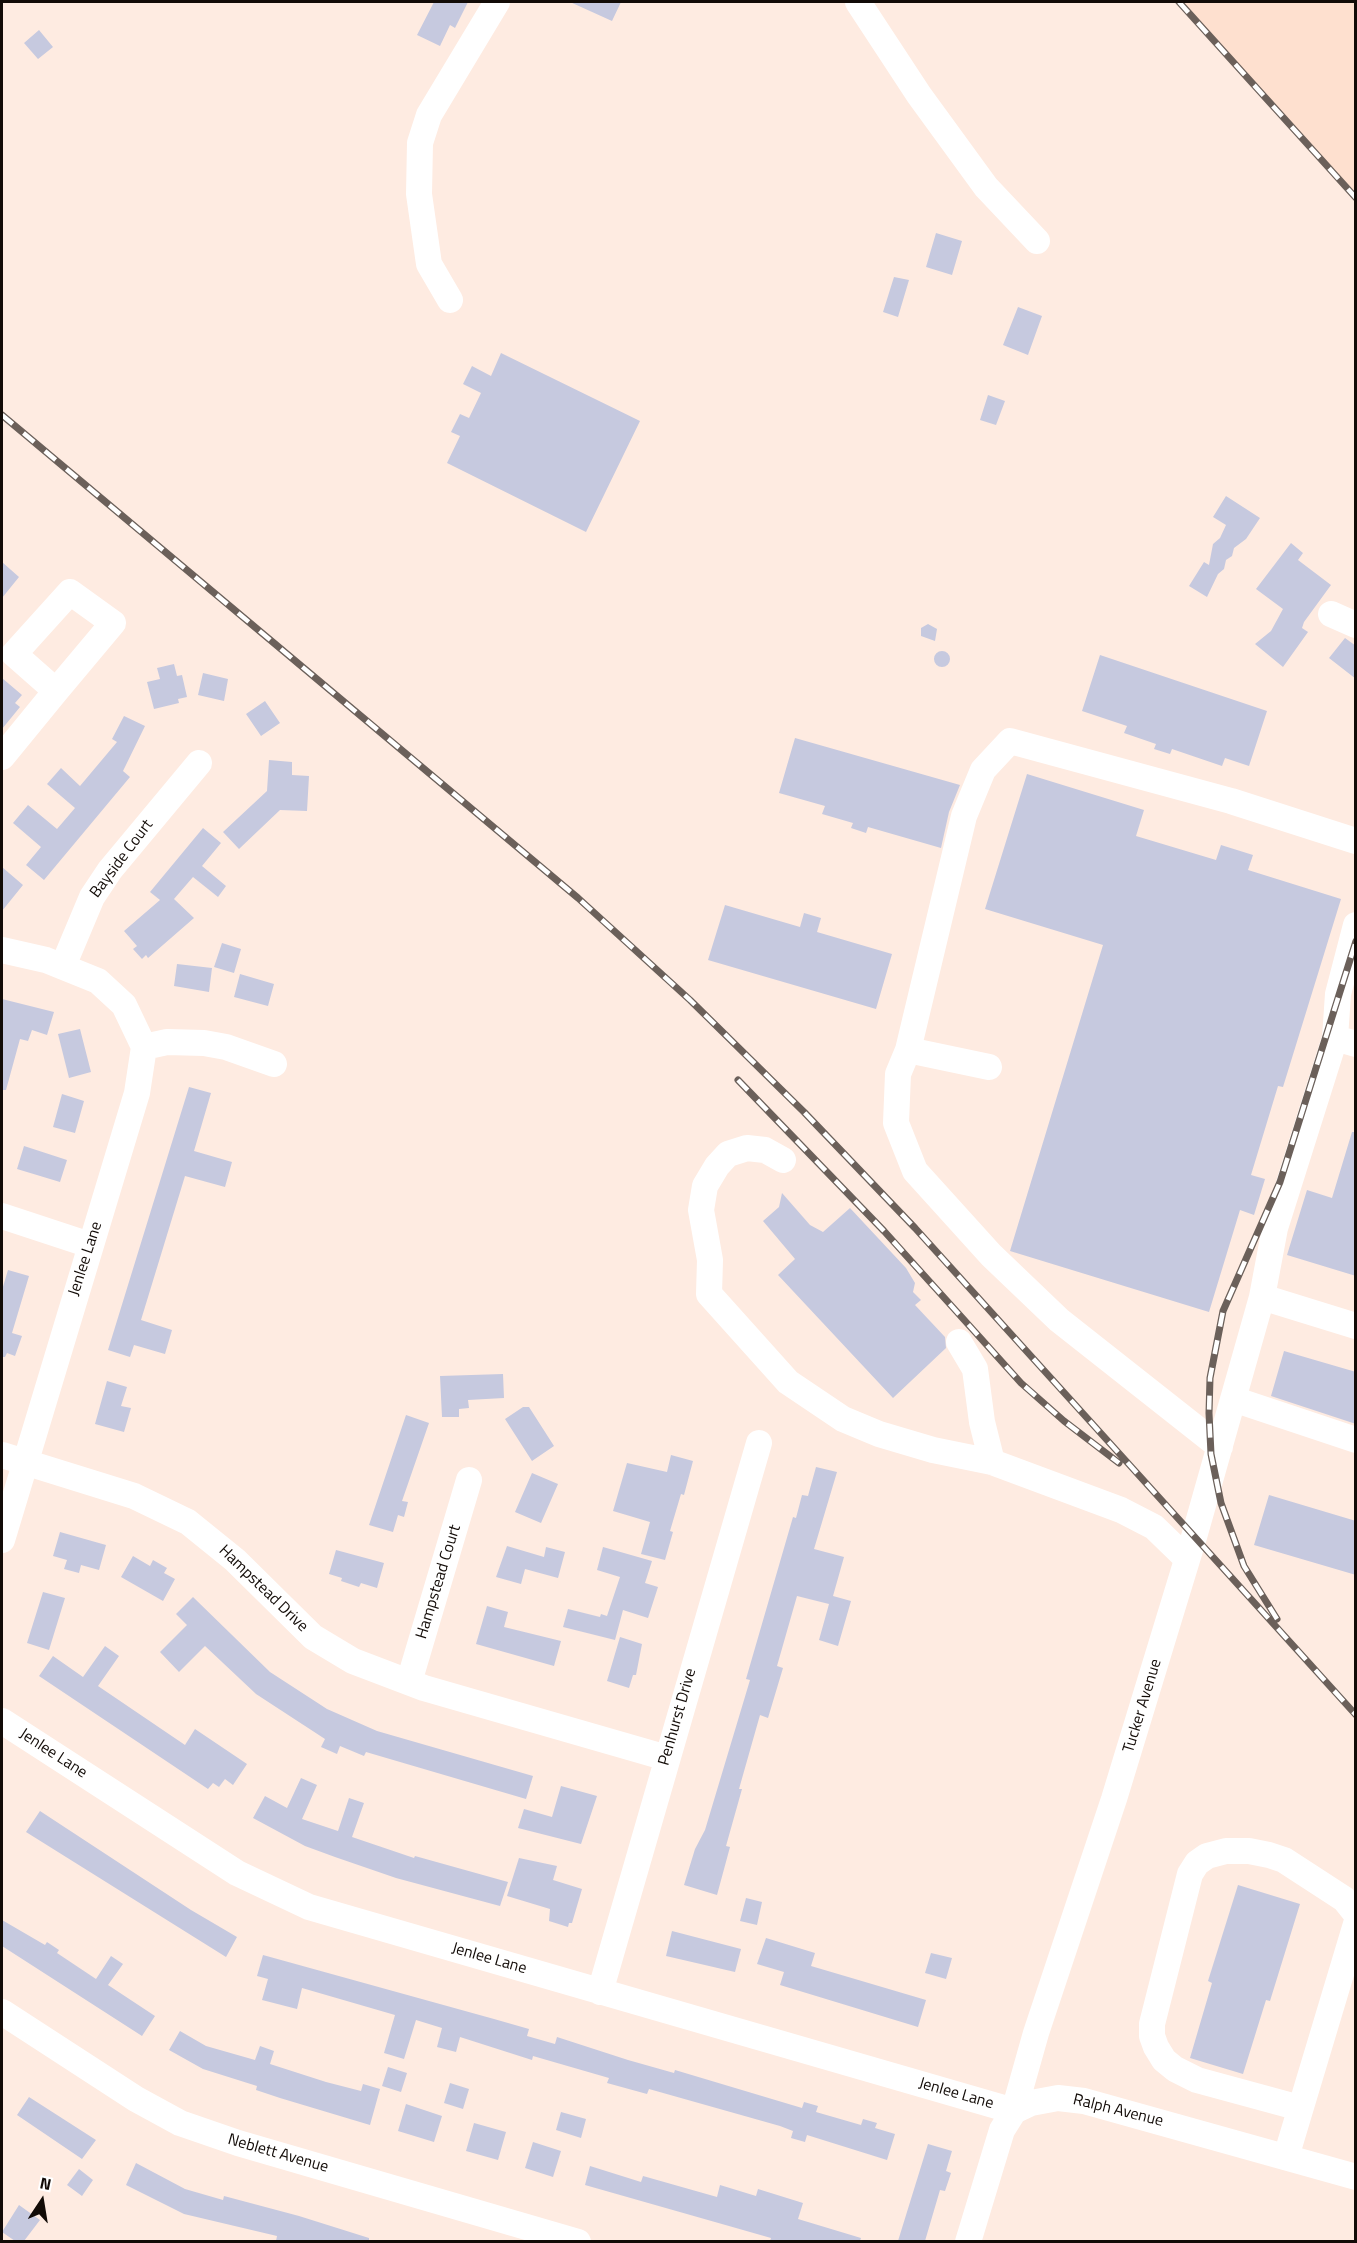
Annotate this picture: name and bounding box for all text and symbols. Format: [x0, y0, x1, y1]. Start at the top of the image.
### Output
street label: Bayside Court [86, 816, 158, 902]
street label: Jenlee Lane [65, 1219, 107, 1299]
street label: Hampstead Court [413, 1523, 465, 1641]
street label: Hampstead Drive [214, 1542, 312, 1636]
street label: Tucker Avenue [1120, 1657, 1166, 1755]
street label: Penhurst Drive [655, 1666, 701, 1768]
street label: Jenlee Lane [16, 1725, 90, 1783]
street label: Jenlee Lane [449, 1939, 529, 1979]
street label: Jenlee Lane [916, 2074, 996, 2114]
street label: Ralph Avenue [1071, 2091, 1165, 2131]
street label: Neblett Avenue [225, 2130, 331, 2178]
north arrow [12, 2171, 72, 2231]
text: N [38, 2171, 54, 2196]

